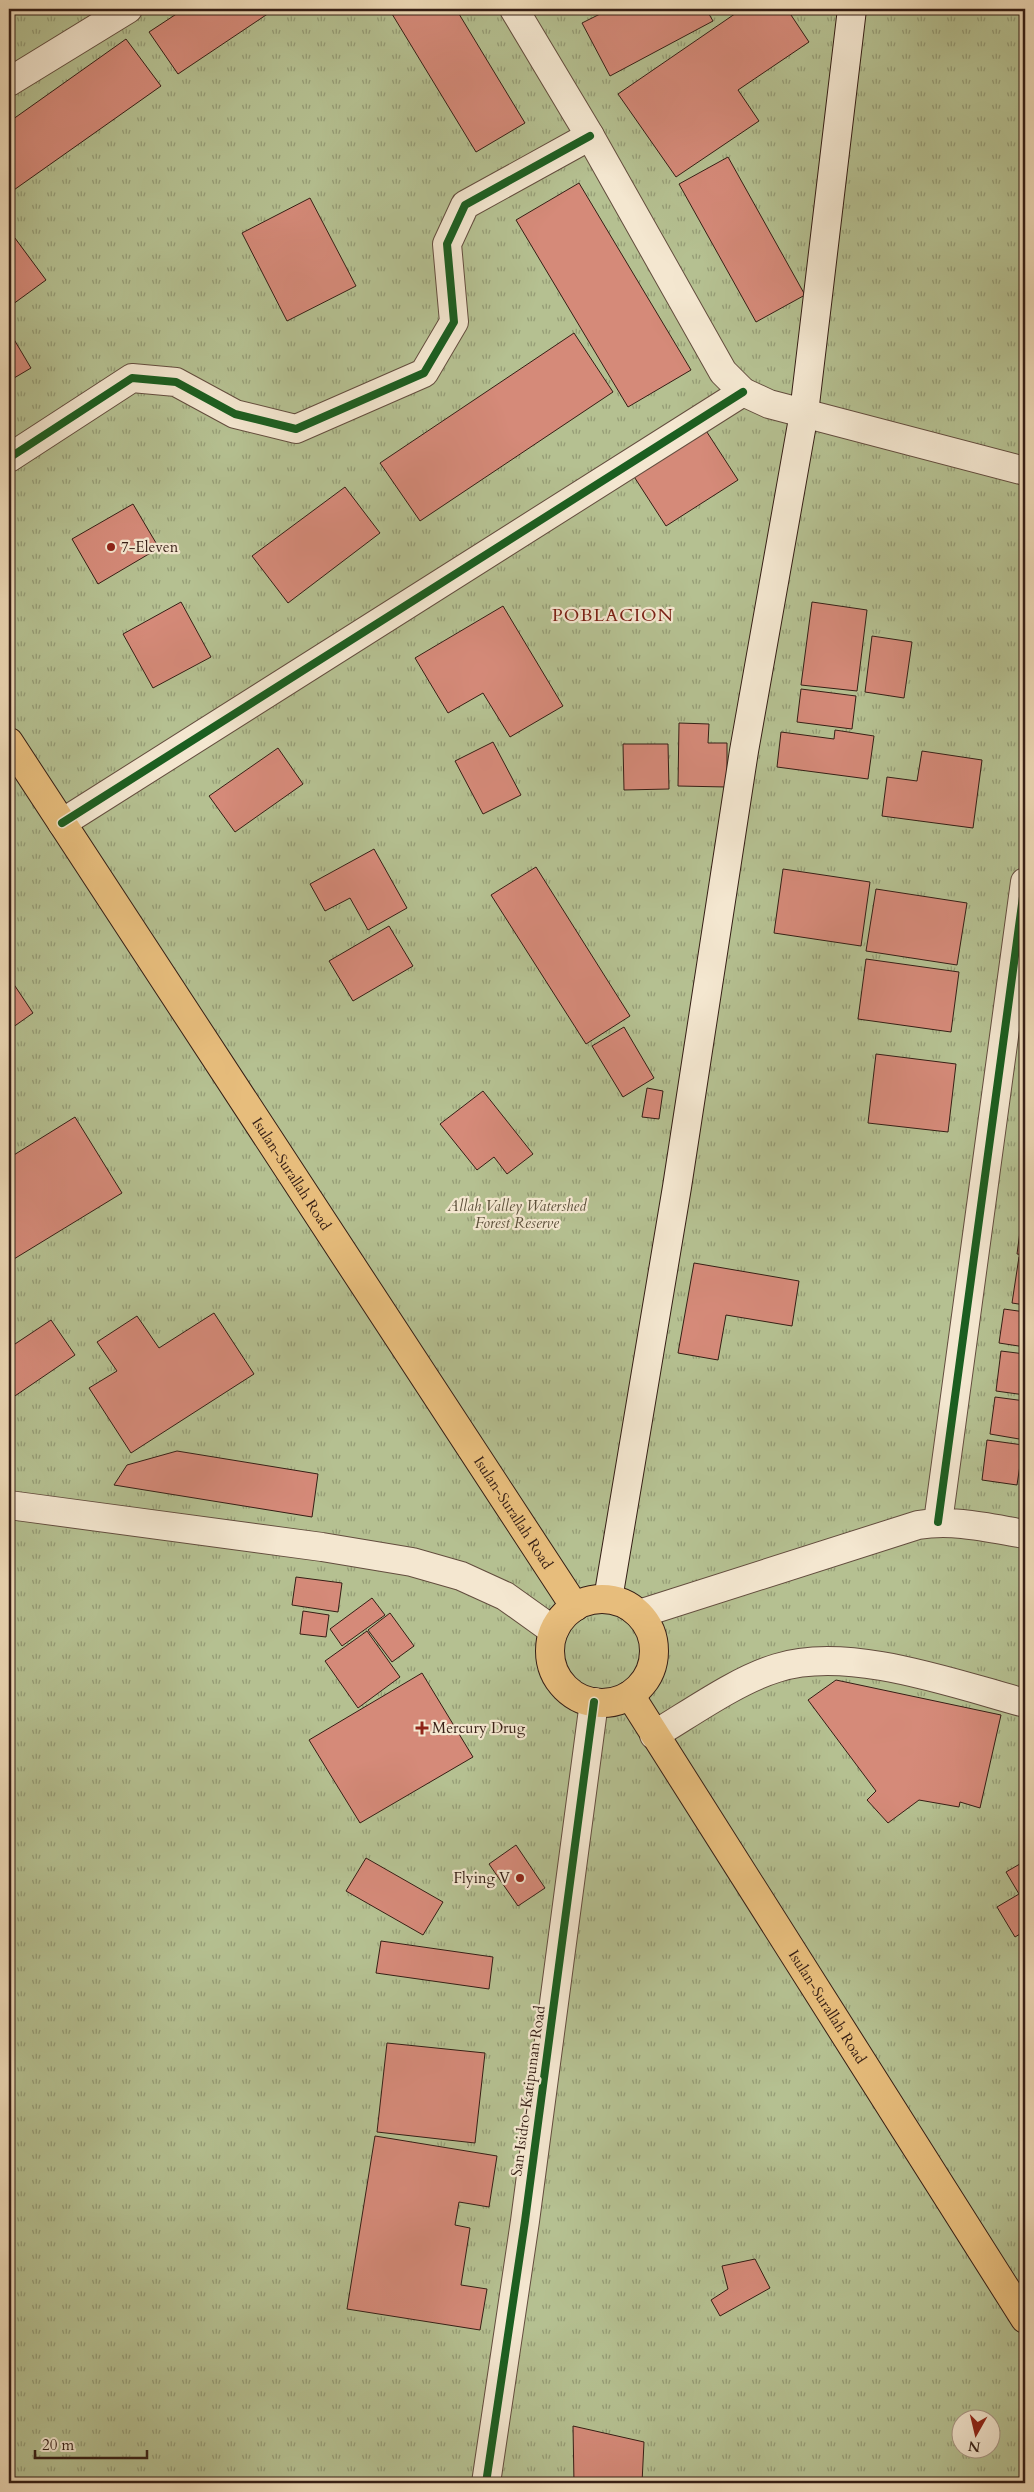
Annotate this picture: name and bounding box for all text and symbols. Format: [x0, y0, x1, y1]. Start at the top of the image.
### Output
place label: 7-Eleven [121, 537, 179, 557]
marker: 7-Eleven [105, 541, 117, 553]
district label: POBLACION [552, 603, 674, 628]
street label: Isulan-Surallah Road [247, 1113, 336, 1234]
park label: Allah Valley Watershed Forest Reserve [447, 1196, 587, 1233]
street label: Isulan-Surallah Road [469, 1452, 558, 1573]
place label: Mercury Drug [432, 1718, 526, 1738]
marker: Mercury Drug [416, 1722, 428, 1734]
place label: Flying V [454, 1868, 510, 1888]
marker: Flying V [514, 1872, 526, 1884]
street label: Isulan-Surallah Road [784, 1946, 871, 2068]
street label: San Isidro-Katipunan Road [506, 2004, 550, 2178]
north arrow [952, 2410, 1002, 2460]
scale bar [35, 2427, 148, 2459]
text: 20 m [42, 2435, 74, 2455]
text: N [967, 2436, 982, 2457]

